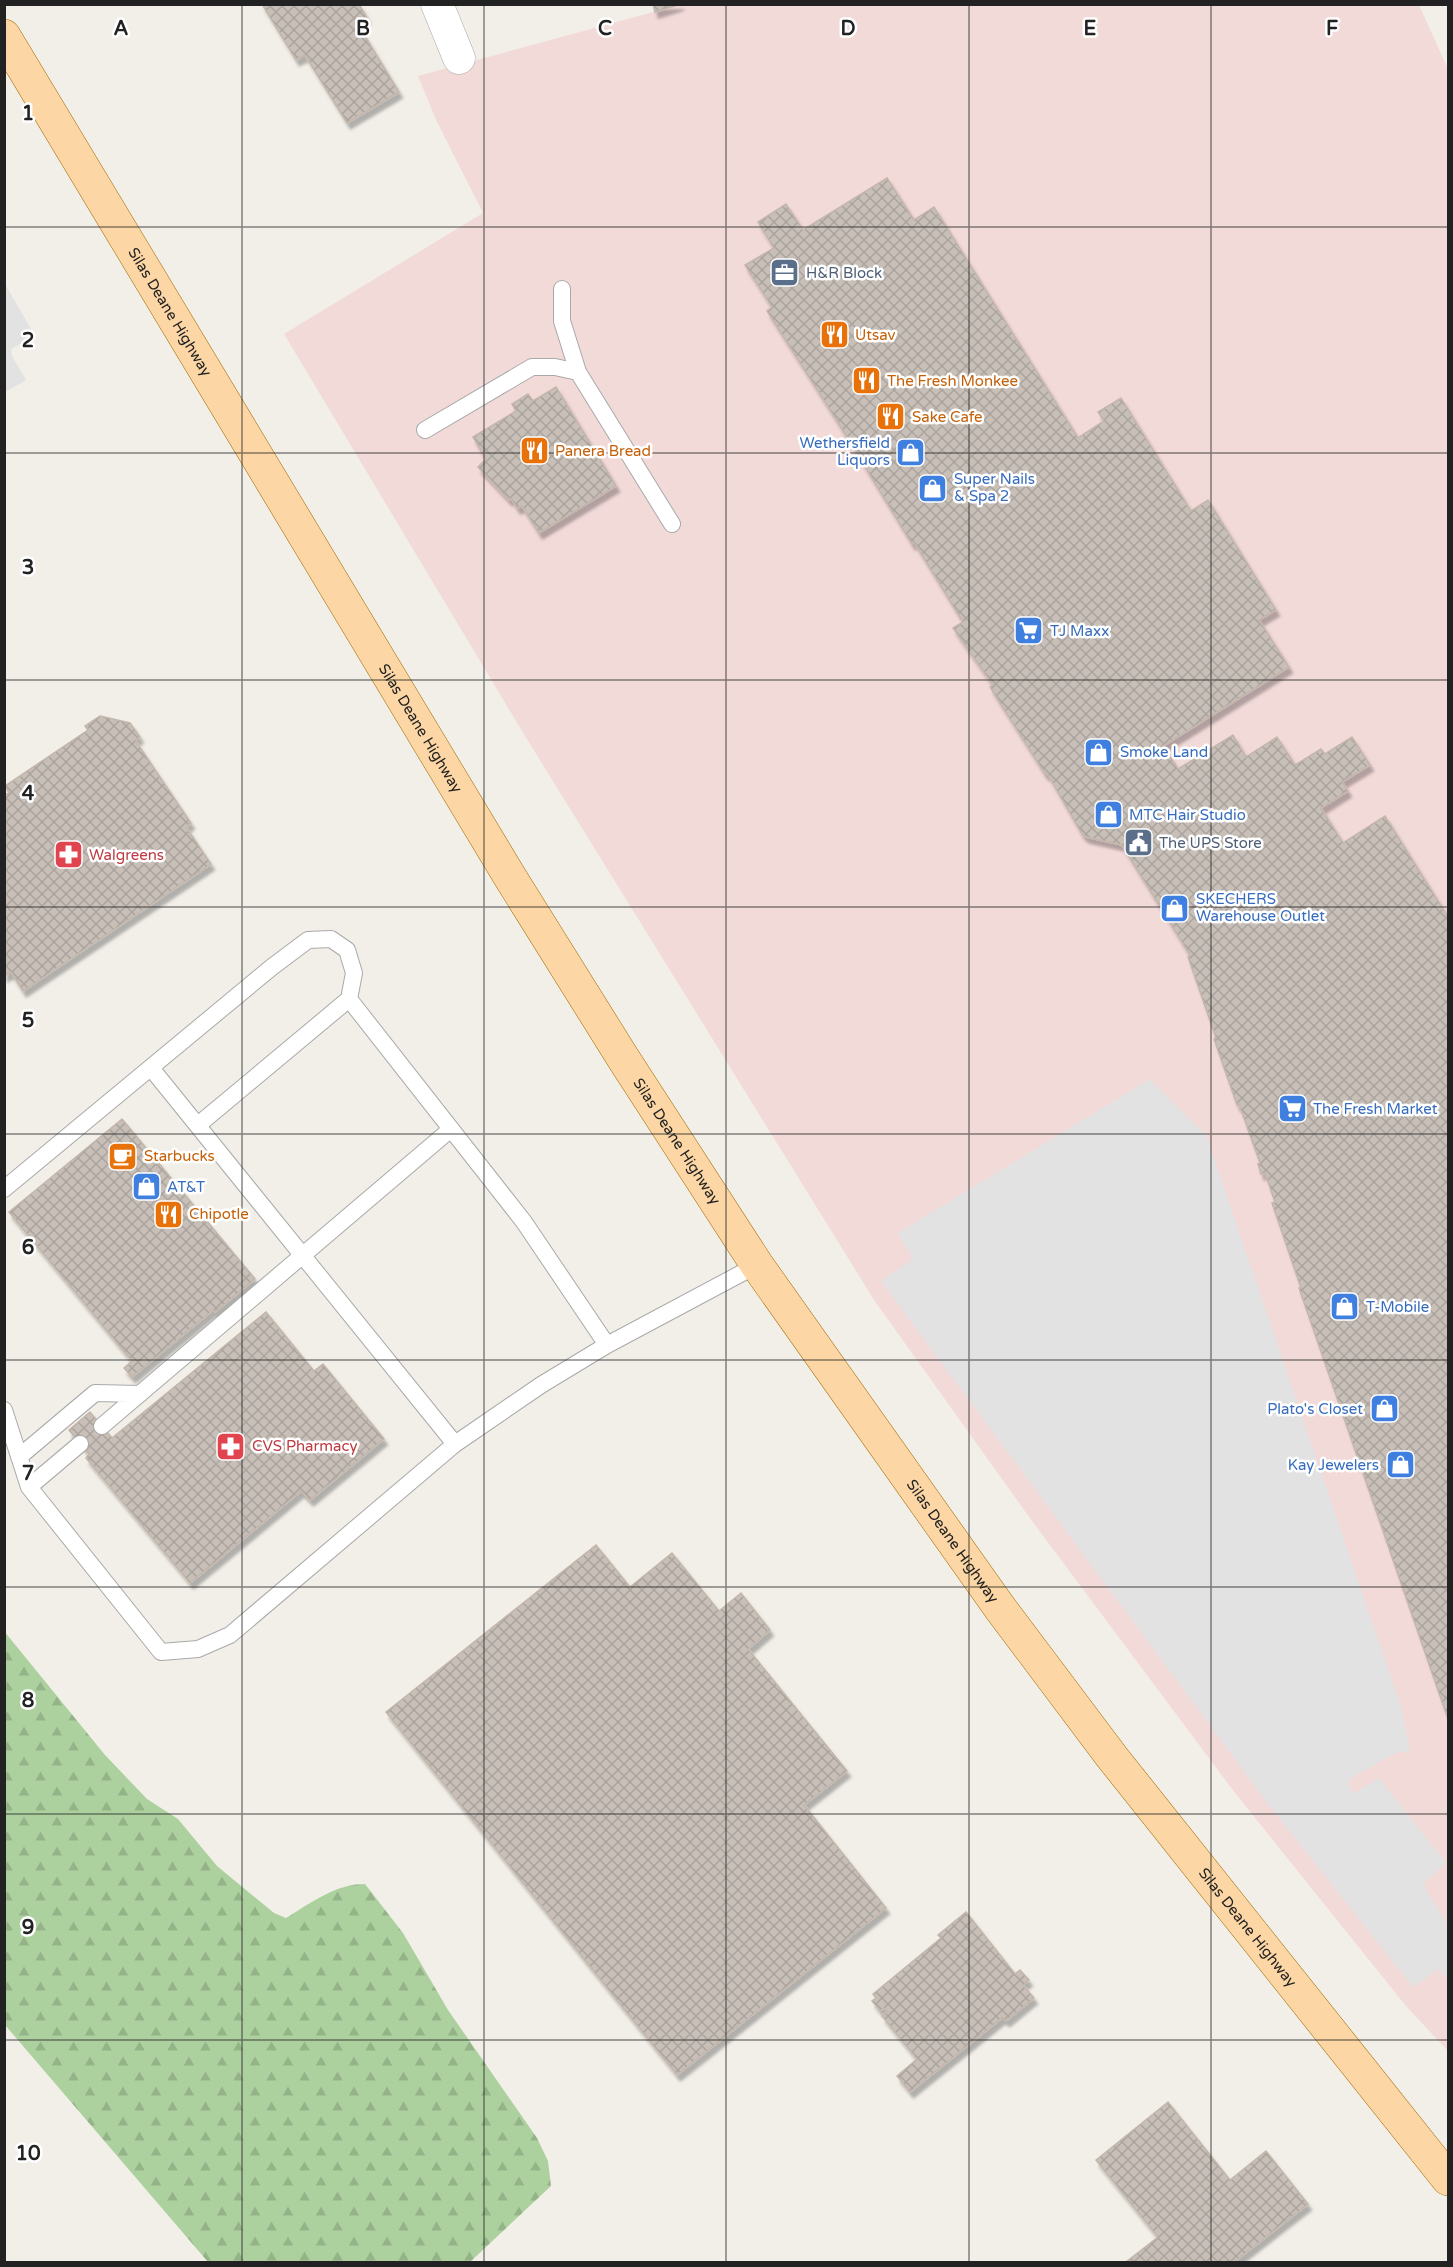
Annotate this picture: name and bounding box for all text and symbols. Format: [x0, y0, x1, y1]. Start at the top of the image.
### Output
text: A [114, 17, 129, 41]
text: B [356, 17, 370, 41]
text: C [598, 17, 612, 41]
text: D [840, 17, 856, 41]
text: E [1084, 17, 1097, 41]
text: F [1326, 17, 1338, 41]
text: 1 [22, 102, 34, 126]
street label: Silas Deane Highway [124, 244, 216, 380]
office icon: H&R Block [769, 257, 801, 289]
place label: H&R Block [806, 264, 882, 282]
restaurant icon: Utsav [818, 319, 850, 351]
place label: Utsav [855, 326, 895, 344]
text: 2 [22, 329, 34, 353]
restaurant icon: The Fresh Monkee [850, 365, 882, 397]
place label: The Fresh Monkee [887, 372, 1018, 390]
restaurant icon: Sake Cafe [875, 401, 907, 433]
place label: Sake Cafe [912, 408, 983, 426]
place label: Wethersfield Liquors [799, 434, 890, 469]
restaurant icon: Panera Bread [518, 435, 550, 467]
shop icon: Wethersfield Liquors [895, 436, 927, 468]
place label: Panera Bread [555, 442, 651, 460]
place label: Super Nails & Spa 2 [954, 470, 1035, 505]
shop icon: Super Nails & Spa 2 [917, 472, 949, 504]
text: 3 [22, 556, 34, 580]
supermarket icon: TJ Maxx [1013, 615, 1045, 647]
place label: TJ Maxx [1050, 622, 1109, 640]
street label: Silas Deane Highway [375, 661, 466, 796]
shop icon: Smoke Land [1083, 736, 1115, 768]
place label: Smoke Land [1120, 743, 1208, 761]
text: 4 [22, 782, 35, 806]
shop icon: MTC Hair Studio [1092, 799, 1124, 831]
place label: MTC Hair Studio [1129, 806, 1246, 824]
public building icon: The UPS Store [1122, 827, 1154, 859]
place label: The UPS Store [1159, 834, 1262, 852]
pharmacy icon: Walgreens [52, 839, 84, 871]
place label: Walgreens [89, 846, 164, 864]
place label: SKECHERS Warehouse Outlet [1196, 890, 1325, 925]
shop icon: SKECHERS Warehouse Outlet [1159, 892, 1191, 924]
text: 5 [22, 1009, 34, 1033]
street label: Silas Deane Highway [629, 1075, 724, 1208]
supermarket icon: The Fresh Market [1276, 1093, 1308, 1125]
place label: The Fresh Market [1313, 1100, 1438, 1118]
cafe icon: Starbucks [107, 1140, 139, 1172]
place label: Starbucks [144, 1147, 215, 1165]
shop icon: AT&T [130, 1171, 162, 1203]
place label: AT&T [167, 1178, 205, 1196]
restaurant icon: Chipotle [152, 1198, 184, 1230]
place label: Chipotle [189, 1205, 249, 1223]
text: 6 [22, 1236, 34, 1260]
shop icon: T-Mobile [1329, 1291, 1361, 1323]
place label: T-Mobile [1366, 1298, 1429, 1316]
shop icon: Plato's Closet [1368, 1393, 1400, 1425]
place label: Plato's Closet [1267, 1400, 1363, 1418]
pharmacy icon: CVS Pharmacy [215, 1430, 247, 1462]
place label: CVS Pharmacy [252, 1437, 357, 1455]
shop icon: Kay Jewelers [1384, 1449, 1416, 1481]
place label: Kay Jewelers [1288, 1456, 1379, 1474]
text: 7 [22, 1462, 34, 1486]
street label: Silas Deane Highway [903, 1476, 1003, 1607]
text: 8 [22, 1689, 34, 1713]
street label: Silas Deane Highway [1195, 1864, 1301, 1991]
text: 9 [22, 1916, 34, 1940]
text: 10 [15, 2142, 41, 2166]

